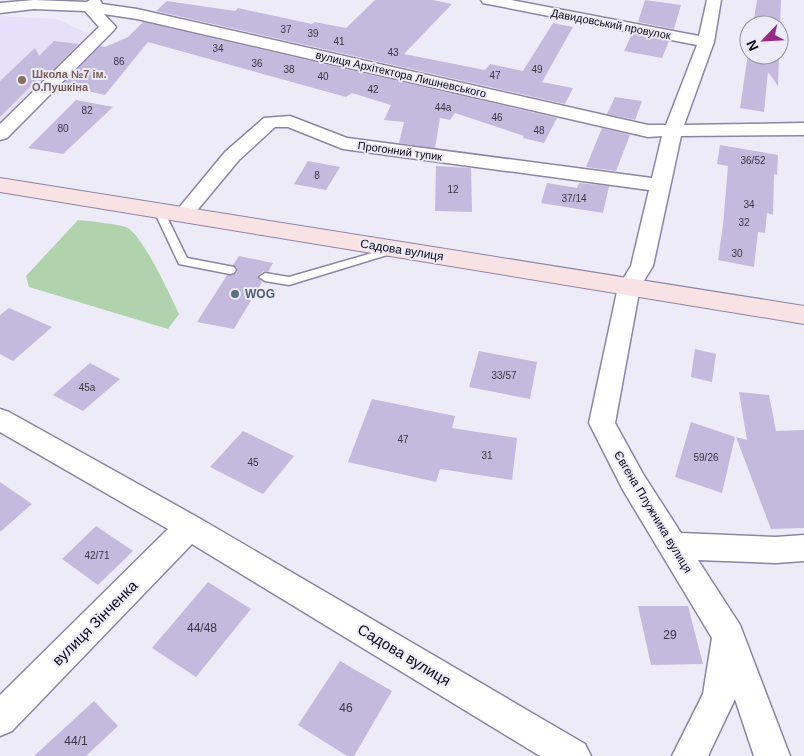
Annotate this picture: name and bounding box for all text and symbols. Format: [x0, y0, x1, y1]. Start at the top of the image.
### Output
street label: Давидовський провулок [550, 6, 672, 42]
north arrow [739, 15, 789, 65]
house number: 37 [280, 24, 292, 35]
house number: 39 [307, 28, 319, 39]
house number: 41 [333, 36, 345, 47]
text: N [743, 38, 762, 53]
house number: 34 [212, 43, 224, 54]
house number: 43 [387, 47, 399, 58]
street label: вулиця Архітектора Лишневського [315, 49, 487, 99]
house number: 86 [113, 56, 125, 67]
house number: 36 [251, 58, 263, 69]
house number: 38 [283, 64, 295, 75]
house number: 49 [531, 64, 543, 75]
place label: Школа №7 ім. О.Пушкіна [32, 68, 107, 93]
house number: 47 [489, 70, 501, 81]
house number: 40 [317, 71, 329, 82]
marker: Школа №7 ім. О.Пушкіна [16, 74, 28, 86]
house number: 42 [367, 84, 379, 95]
house number: 44а [435, 102, 452, 113]
house number: 82 [81, 105, 93, 116]
house number: 46 [491, 112, 503, 123]
house number: 80 [57, 123, 69, 134]
house number: 48 [533, 125, 545, 136]
street label: Прогонний тупик [357, 139, 443, 163]
house number: 36/52 [740, 155, 766, 166]
house number: 8 [314, 170, 320, 181]
house number: 12 [447, 184, 459, 195]
house number: 37/14 [561, 193, 587, 204]
house number: 34 [743, 199, 755, 210]
house number: 32 [738, 217, 750, 228]
street label: Садова вулиця [359, 236, 445, 264]
house number: 30 [731, 248, 743, 259]
place label: WOG [245, 287, 275, 301]
marker: WOG [229, 288, 241, 300]
house number: 33/57 [491, 370, 517, 381]
house number: 45а [79, 382, 96, 393]
house number: 47 [397, 434, 409, 445]
street label: Євгена Плужника вулиця [611, 448, 695, 576]
house number: 31 [481, 450, 493, 461]
house number: 59/26 [693, 452, 719, 463]
house number: 45 [247, 457, 259, 468]
house number: 42/71 [84, 550, 110, 561]
street label: вулиця Зінченка [49, 576, 141, 669]
street label: Садова вулиця [355, 620, 454, 689]
house number: 44/48 [187, 621, 217, 635]
house number: 29 [663, 628, 677, 642]
house number: 46 [339, 701, 353, 715]
house number: 44/1 [64, 734, 88, 748]

